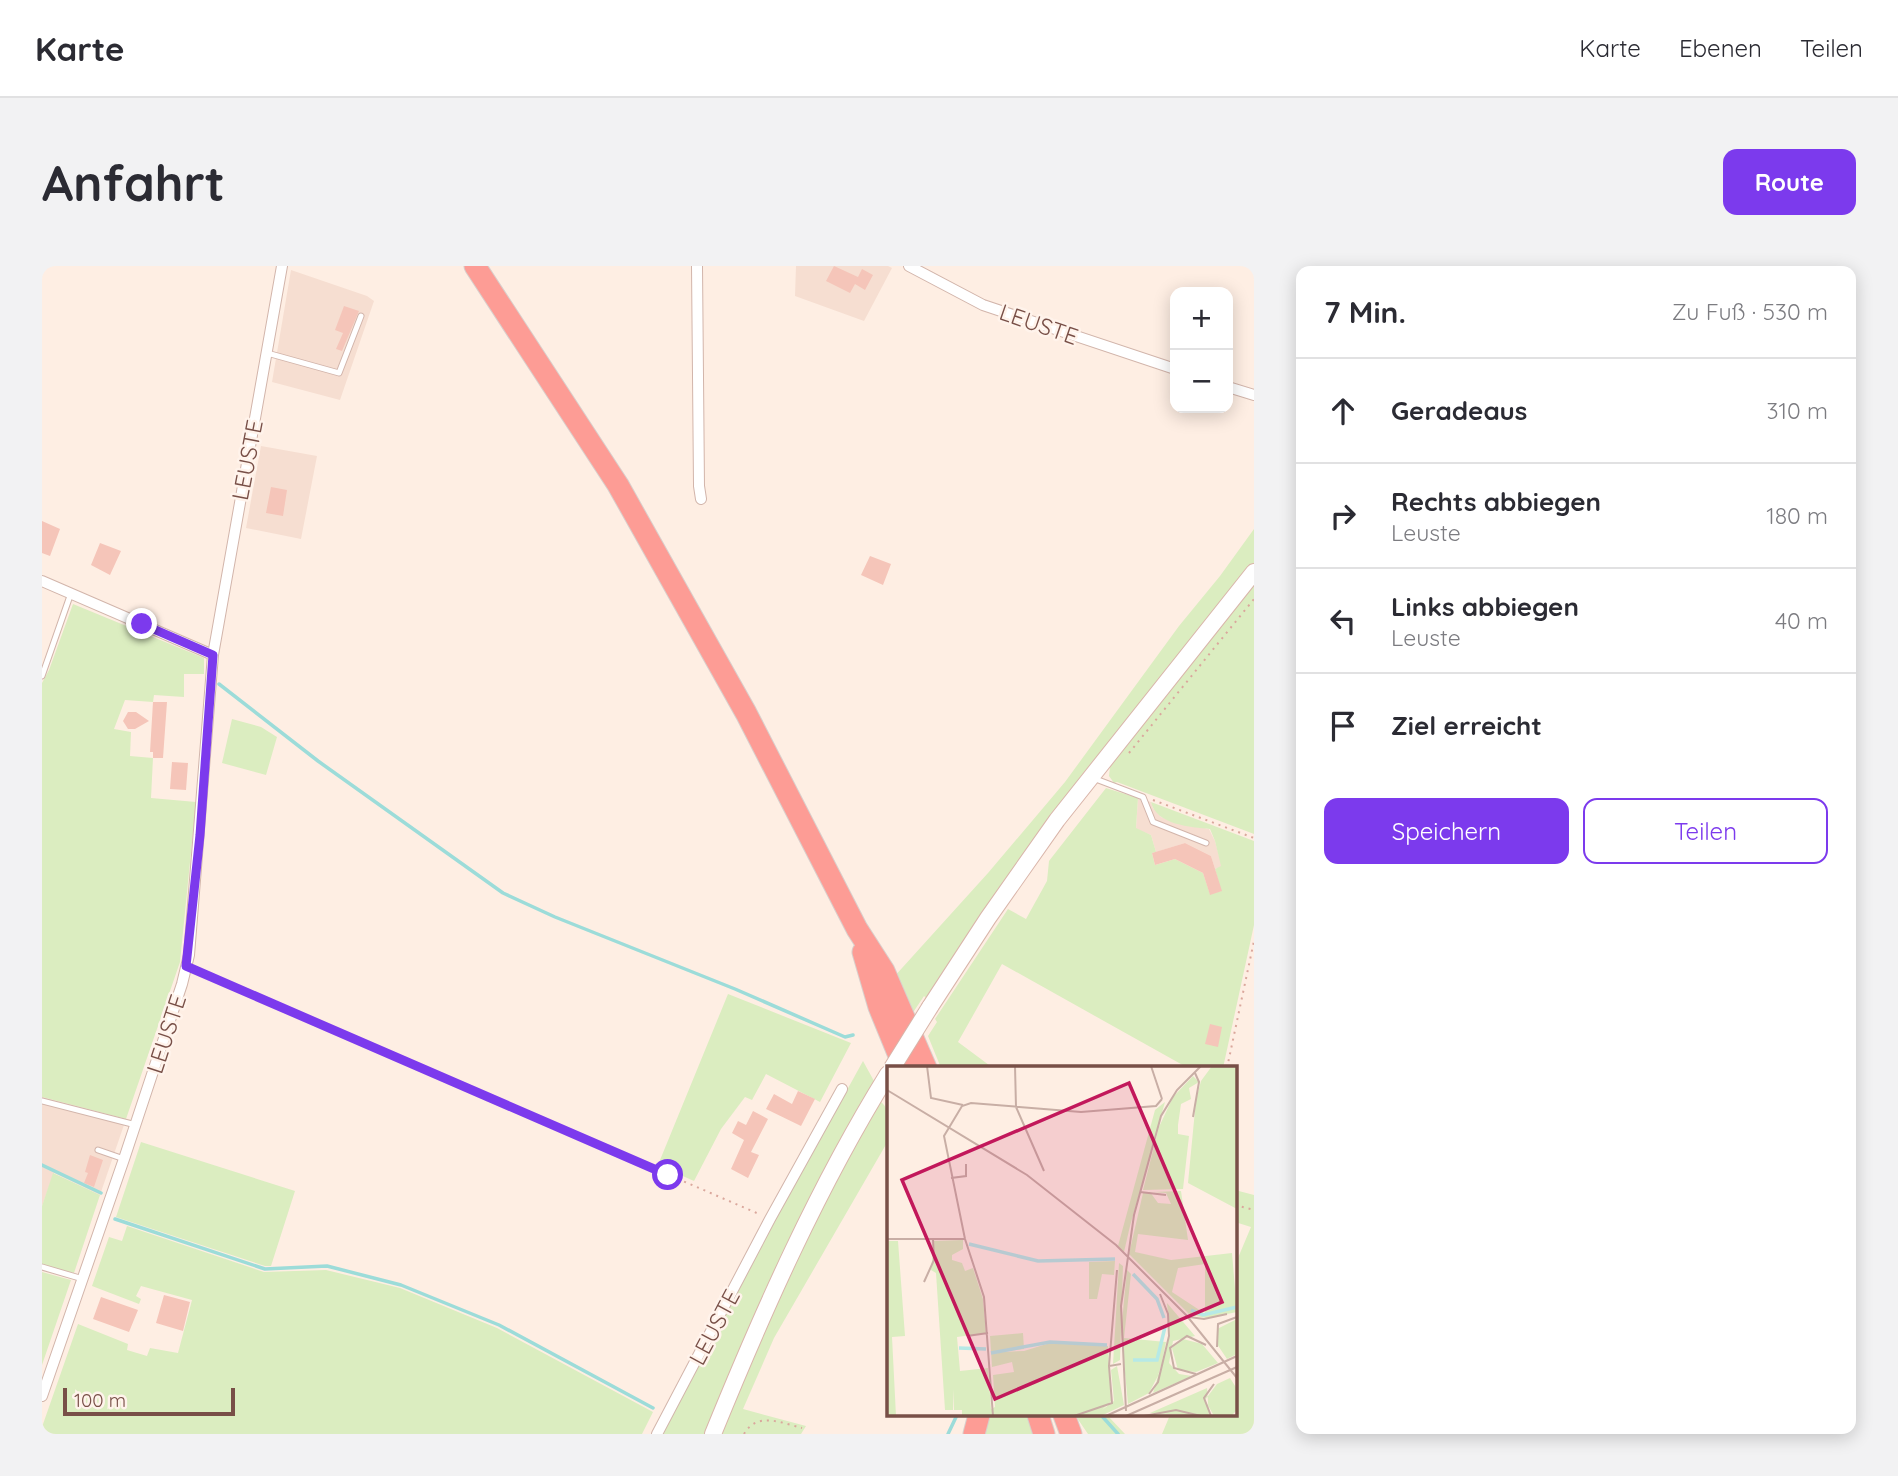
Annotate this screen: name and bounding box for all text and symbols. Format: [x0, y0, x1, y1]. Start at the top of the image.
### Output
text: Karte [35, 28, 124, 69]
text: Karte [1579, 33, 1641, 63]
text: Ebenen [1679, 33, 1762, 63]
text: Teilen [1800, 33, 1863, 63]
button: Route [1723, 149, 1856, 215]
text: Anfahrt [42, 152, 225, 213]
map controls [1170, 287, 1233, 413]
button: + [1170, 287, 1233, 350]
text: 7 Min. [1324, 293, 1406, 331]
street label: LEUSTE [996, 297, 1082, 351]
text: Zu Fuß · 530 m [1672, 297, 1828, 326]
button: − [1170, 350, 1233, 413]
icon: ahead [1324, 392, 1362, 430]
text: Geradeaus [1391, 394, 1527, 427]
text: 310 m [1766, 396, 1828, 425]
street label: LEUSTE [225, 417, 269, 503]
text: Rechts abbiegen [1391, 485, 1601, 518]
icon: right [1324, 497, 1362, 535]
text: 180 m [1766, 501, 1828, 530]
text: Leuste [1391, 518, 1461, 547]
text: Links abbiegen [1391, 590, 1579, 623]
icon: left [1324, 602, 1362, 640]
text: 40 m [1775, 606, 1828, 635]
route end [126, 608, 157, 639]
text: Leuste [1391, 623, 1461, 652]
icon: arrive [1324, 707, 1362, 745]
text: Ziel erreicht [1391, 709, 1542, 742]
button: Speichern [1324, 798, 1569, 864]
button: Teilen [1583, 798, 1828, 864]
street label: LEUSTE [140, 991, 192, 1077]
inset map [887, 1066, 1237, 1416]
route start [652, 1159, 683, 1190]
street label: LEUSTE [682, 1284, 746, 1370]
scale bar [63, 1385, 234, 1417]
text: 100 m [74, 1388, 126, 1412]

